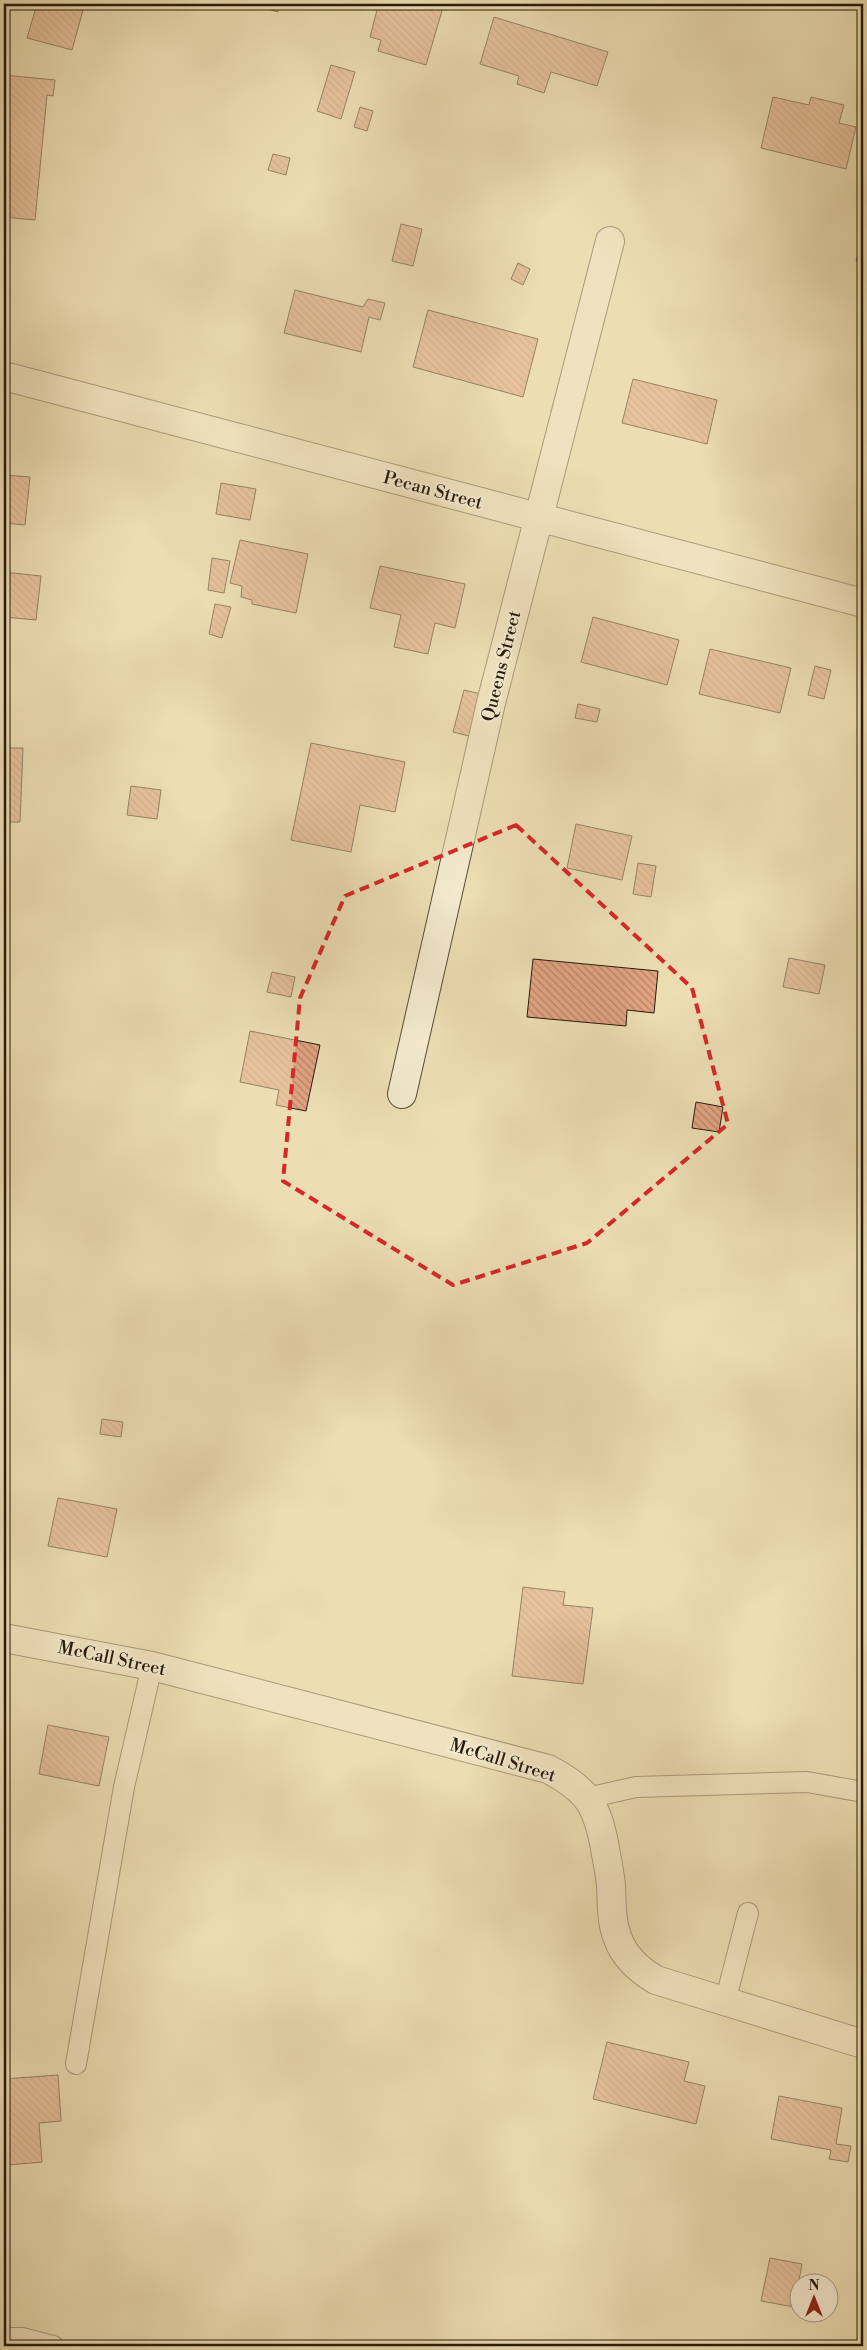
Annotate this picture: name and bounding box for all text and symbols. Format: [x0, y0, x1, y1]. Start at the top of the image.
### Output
street label: Pecan Street [381, 466, 486, 515]
street label: Queens Street [477, 608, 527, 724]
street label: McCall Street [56, 1636, 169, 1681]
street label: McCall Street [447, 1733, 559, 1788]
north arrow [790, 2272, 840, 2322]
text: N [808, 2277, 820, 2295]

